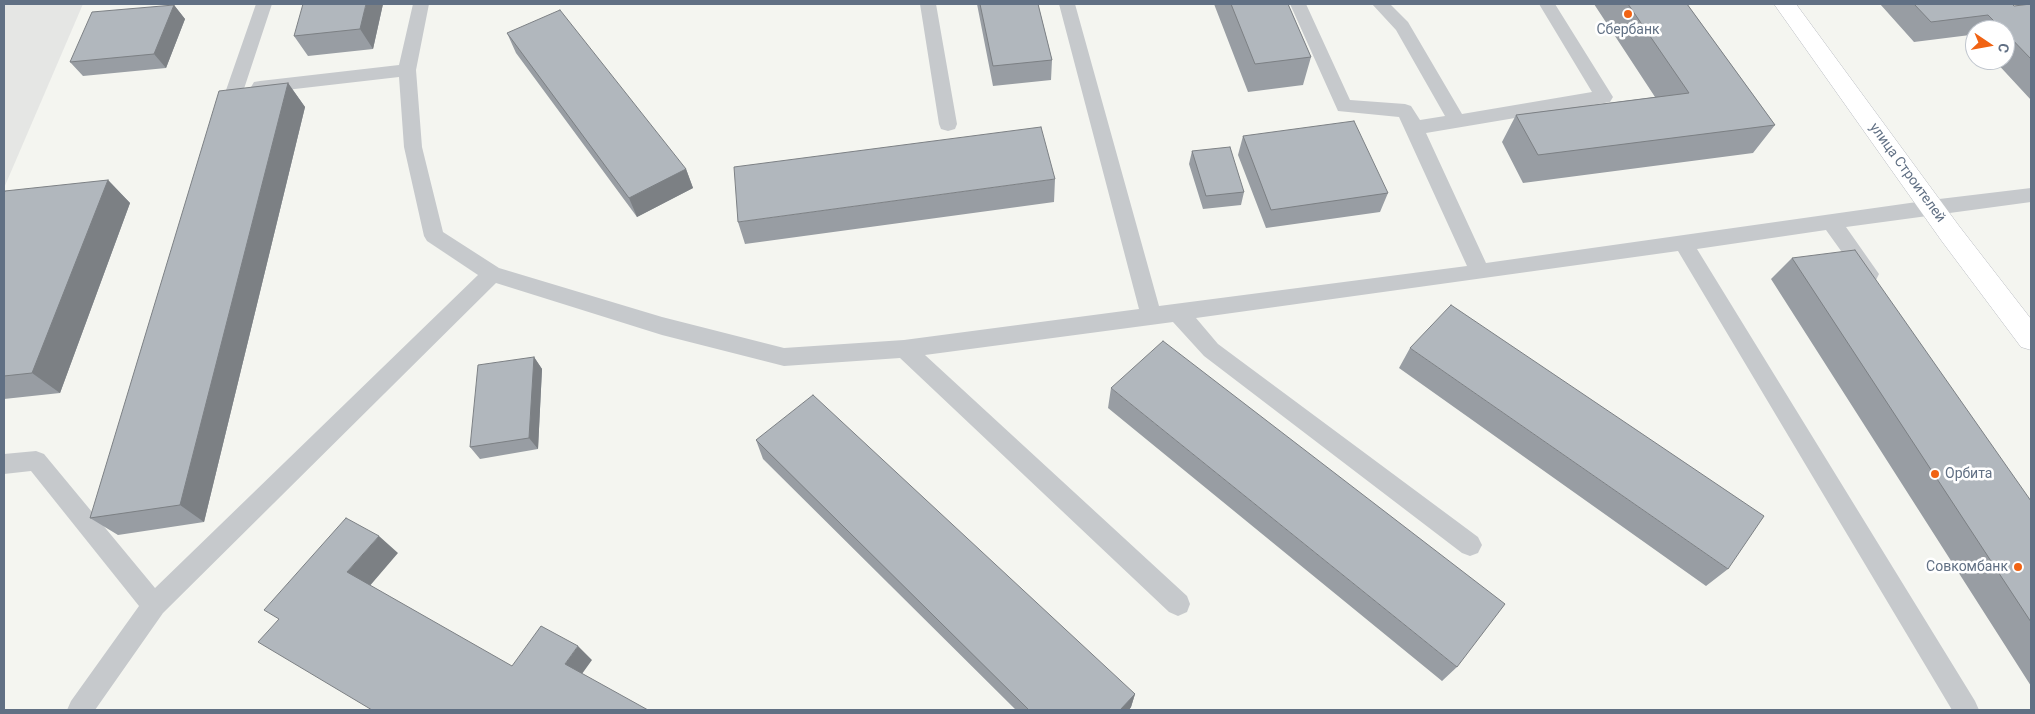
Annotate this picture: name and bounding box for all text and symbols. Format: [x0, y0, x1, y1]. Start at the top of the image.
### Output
marker: Сбербанк [1622, 8, 1634, 20]
north arrow [1965, 20, 2015, 70]
place label: Сбербанк [1596, 22, 1660, 38]
text: С [1995, 42, 2012, 54]
street label: улица Строителей [1865, 120, 1949, 226]
place label: Орбита [1945, 466, 1992, 482]
marker: Орбита [1929, 468, 1941, 480]
place label: Совкомбанк [1926, 559, 2008, 575]
marker: Совкомбанк [2012, 561, 2024, 573]

